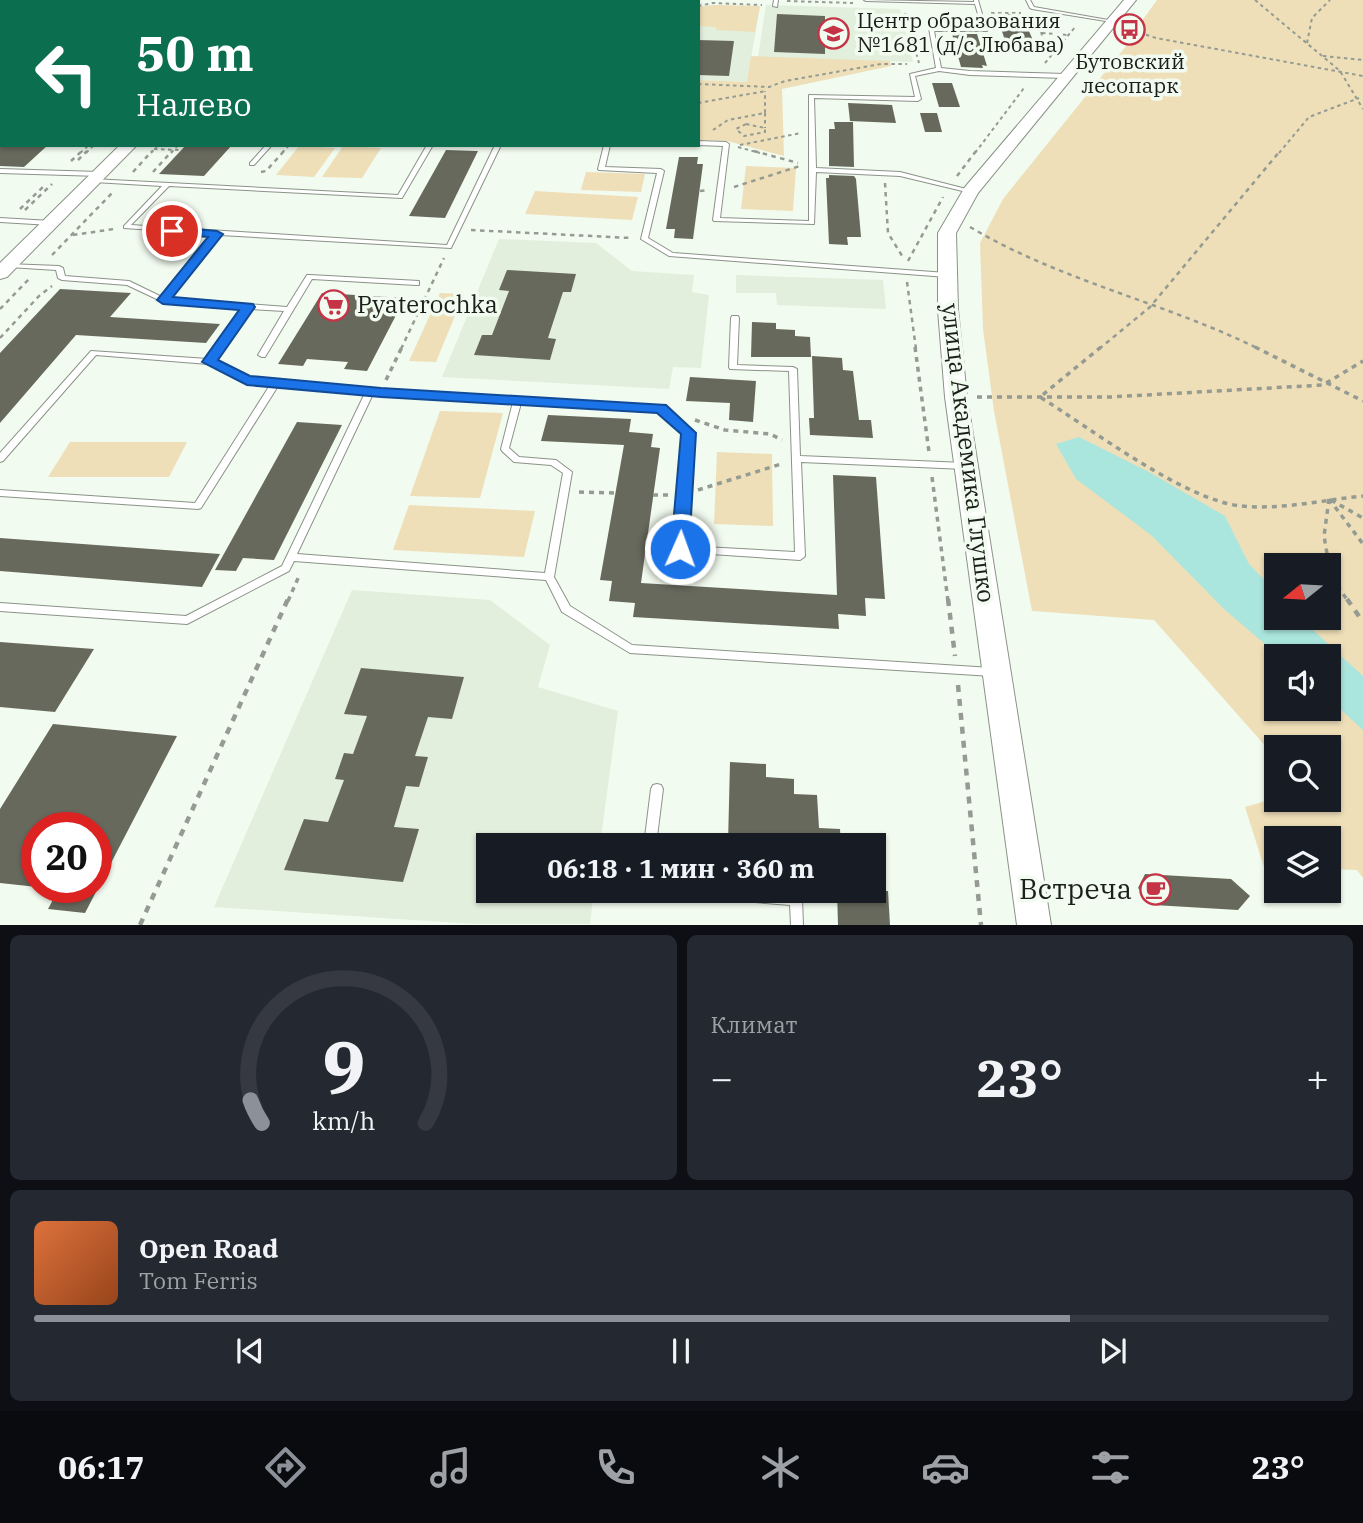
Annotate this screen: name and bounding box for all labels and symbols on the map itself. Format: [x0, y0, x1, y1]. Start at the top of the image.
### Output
place label: Центр образования №1681 (д/с Любава) [857, 6, 1064, 58]
bus stop icon: Бутовский лесопарк [1113, 13, 1147, 47]
school or university icon: Центр образования №1681 (д/с Любава) [817, 16, 851, 50]
place label: Бутовский лесопарк [1075, 47, 1185, 99]
pin [142, 201, 202, 261]
supermarket icon: Pyaterochka [317, 288, 351, 322]
place label: Pyaterochka [357, 288, 498, 320]
street label: улица Академика Глушко [935, 301, 1003, 604]
position arrow [643, 512, 717, 586]
north arrow [1264, 553, 1340, 630]
speed limit sign: 20 [21, 812, 112, 903]
place label: Встреча [1019, 870, 1132, 907]
cafe icon: Встреча [1138, 872, 1172, 906]

